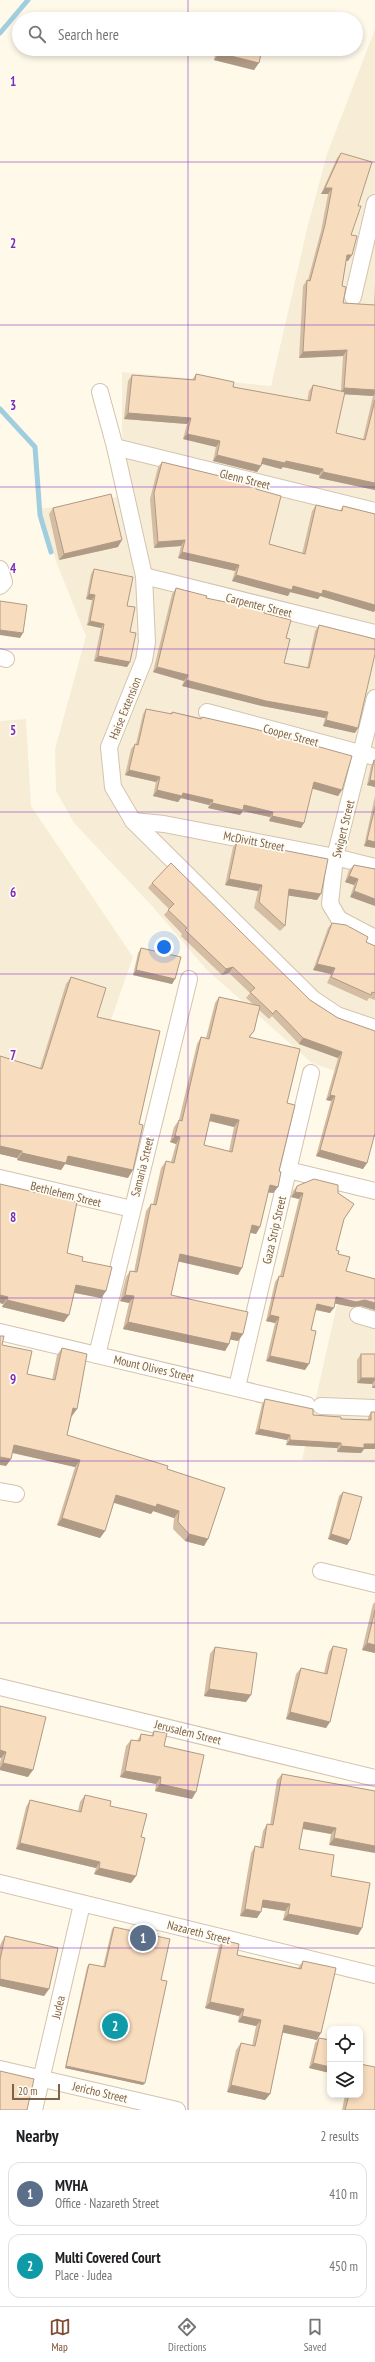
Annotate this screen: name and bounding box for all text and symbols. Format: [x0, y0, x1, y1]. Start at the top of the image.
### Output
search box [12, 12, 363, 56]
icon: search [26, 23, 48, 45]
text: Search here [58, 25, 119, 44]
text: 1 [10, 73, 16, 90]
text: 2 [10, 235, 16, 252]
text: 3 [10, 397, 16, 414]
street label: Glenn Street [218, 465, 273, 493]
text: 4 [10, 560, 17, 577]
street label: Carpenter Street [224, 590, 294, 621]
street label: Haise Extension [106, 675, 144, 741]
street label: Cooper Street [262, 720, 321, 750]
text: 5 [10, 722, 16, 739]
street label: Swigert Street [329, 798, 358, 860]
street label: McDivitt Street [222, 828, 287, 854]
text: 6 [10, 884, 16, 901]
your location [154, 937, 174, 957]
text: 7 [10, 1047, 16, 1064]
street label: Samaria Srteet [127, 1135, 157, 1198]
street label: Bethlehem Street [29, 1178, 104, 1210]
street label: Gaza Strip Street [259, 1194, 289, 1265]
text: 8 [10, 1209, 16, 1226]
street label: Mount Olives Street [112, 1351, 196, 1385]
text: 9 [10, 1371, 16, 1388]
street label: Jerusalem Street [152, 1716, 224, 1748]
street label: Nazareth Street [166, 1917, 233, 1947]
pin: 1 [130, 1923, 156, 1953]
street label: Judea [48, 1994, 68, 2021]
pin: 2 [102, 2011, 128, 2041]
map controls [327, 2026, 363, 2098]
button: locate [327, 2026, 363, 2062]
button: layers [327, 2062, 363, 2098]
street label: Jericho Street [70, 2078, 130, 2106]
scale bar [12, 2082, 60, 2101]
text: 20 m [18, 2084, 37, 2098]
text: Nearby [16, 2125, 59, 2147]
text: 2 results [320, 2128, 359, 2145]
text: MVHA [55, 2176, 88, 2195]
text: 1 [27, 2186, 33, 2203]
text: 410 m [329, 2186, 358, 2203]
text: Office · Nazareth Street [55, 2195, 159, 2212]
text: Multi Covered Court [55, 2248, 161, 2267]
text: 2 [27, 2258, 33, 2275]
text: 450 m [329, 2258, 358, 2275]
text: Place · Judea [55, 2267, 112, 2284]
tab: Map [49, 2316, 71, 2354]
tab: Directions [168, 2316, 206, 2354]
tab: Saved [304, 2316, 326, 2354]

